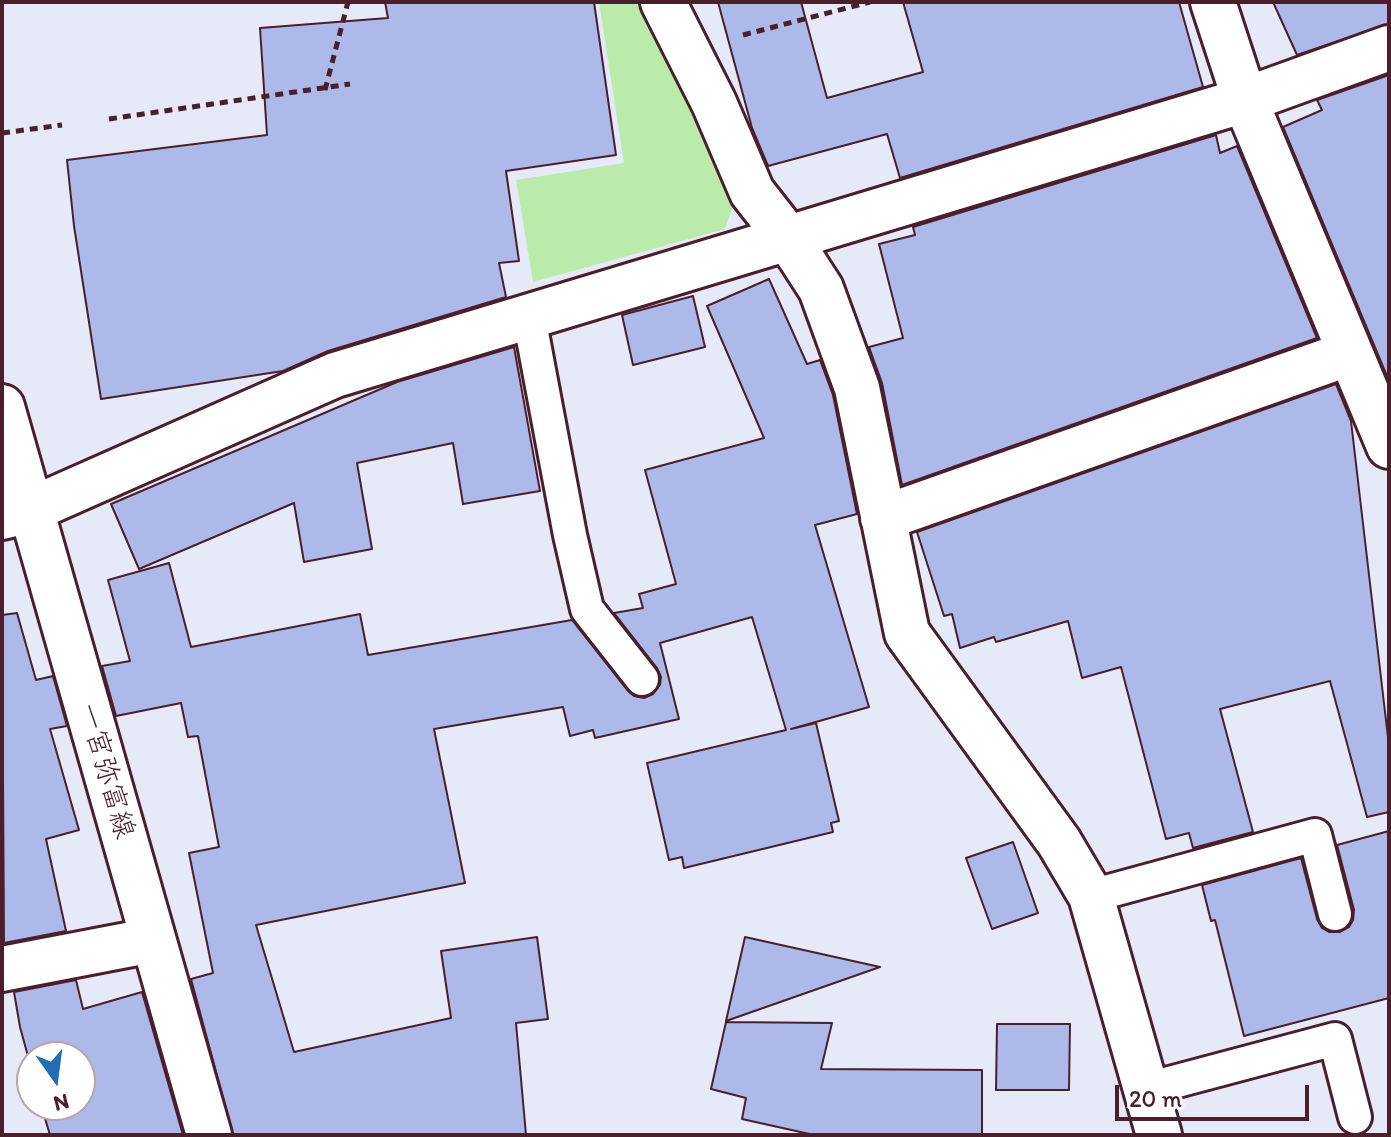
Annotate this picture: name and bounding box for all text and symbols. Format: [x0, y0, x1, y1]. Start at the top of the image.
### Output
street label: 一宮弥富線 [70, 699, 140, 843]
north arrow [16, 1041, 96, 1121]
scale bar [1119, 1069, 1313, 1119]
text: 20 m [1129, 1084, 1182, 1113]
text: N [51, 1088, 72, 1118]

